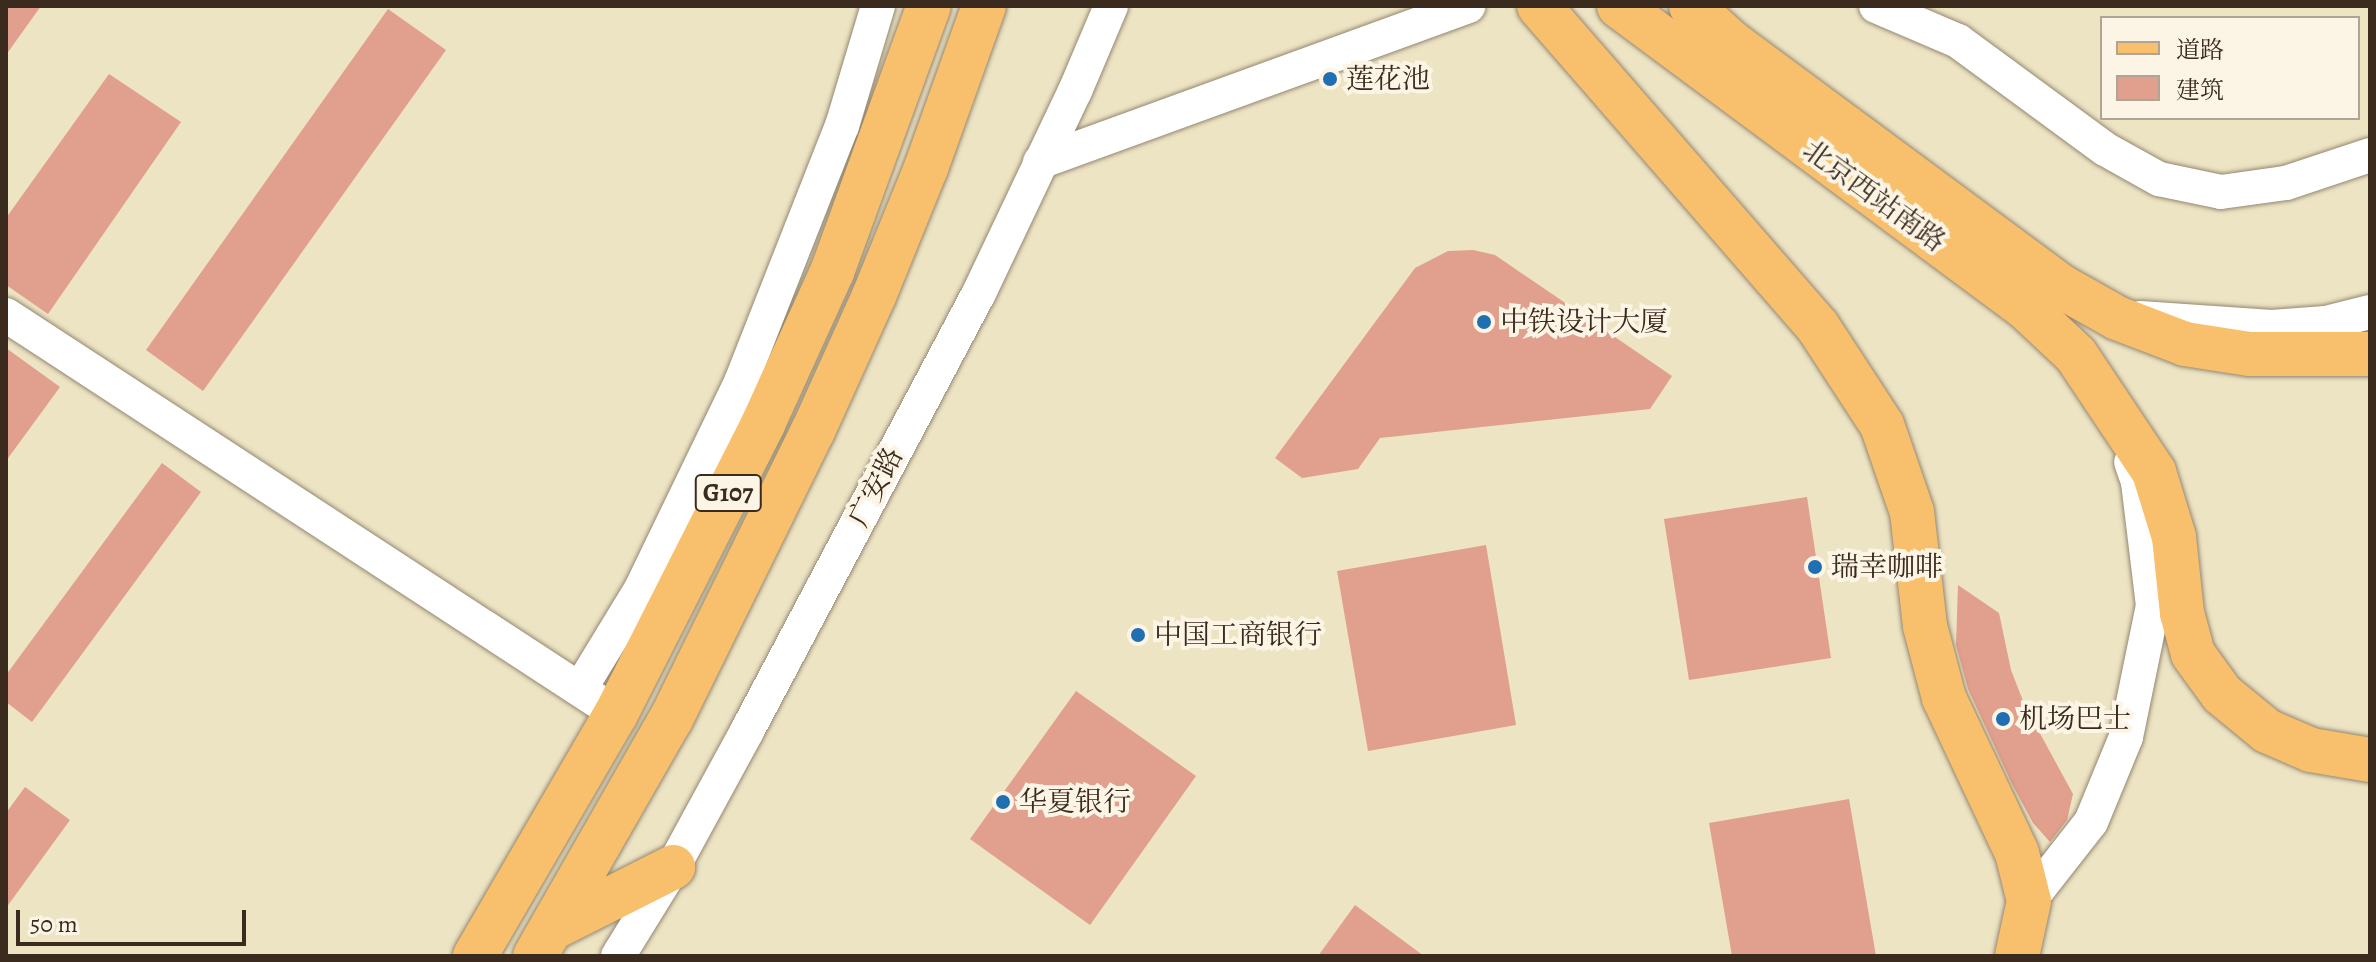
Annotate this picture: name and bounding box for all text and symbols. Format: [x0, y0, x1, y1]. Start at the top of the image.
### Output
legend [2100, 16, 2360, 120]
text: 道路 [2176, 34, 2224, 66]
place label: 莲花池 [1346, 62, 1430, 96]
marker: 莲花池 [1321, 70, 1339, 88]
text: 建筑 [2176, 74, 2224, 106]
street label: 北京西站南路 [1796, 133, 1952, 259]
place label: 中铁设计大厦 [1500, 305, 1668, 339]
marker: 中铁设计大厦 [1475, 313, 1493, 331]
street label: 广安路 [842, 442, 910, 532]
road number: G107 [694, 471, 762, 515]
place label: 瑞幸咖啡 [1831, 550, 1943, 584]
marker: 瑞幸咖啡 [1806, 558, 1824, 576]
place label: 中国工商银行 [1154, 618, 1322, 652]
marker: 中国工商银行 [1129, 626, 1147, 644]
place label: 机场巴士 [2019, 702, 2131, 736]
marker: 机场巴士 [1994, 710, 2012, 728]
place label: 华夏银行 [1019, 785, 1131, 819]
marker: 华夏银行 [994, 793, 1012, 811]
scale bar [20, 894, 250, 944]
text: 50 m [30, 908, 78, 940]

